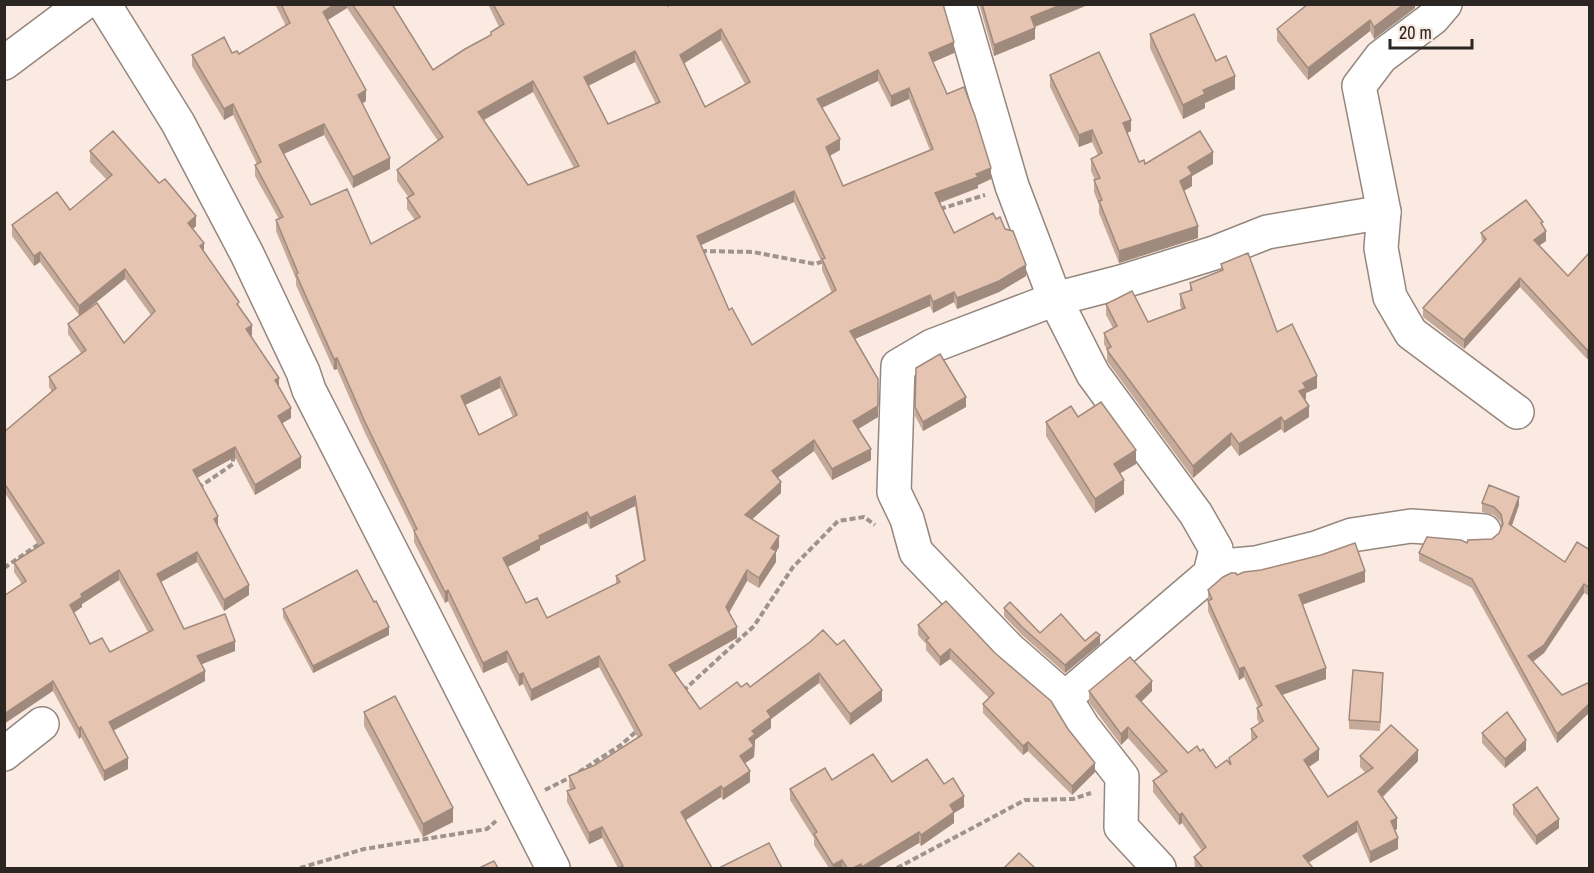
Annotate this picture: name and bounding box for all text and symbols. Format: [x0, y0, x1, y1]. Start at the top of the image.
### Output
scale bar [1390, 12, 1472, 50]
text: 20 m [1399, 20, 1432, 45]

